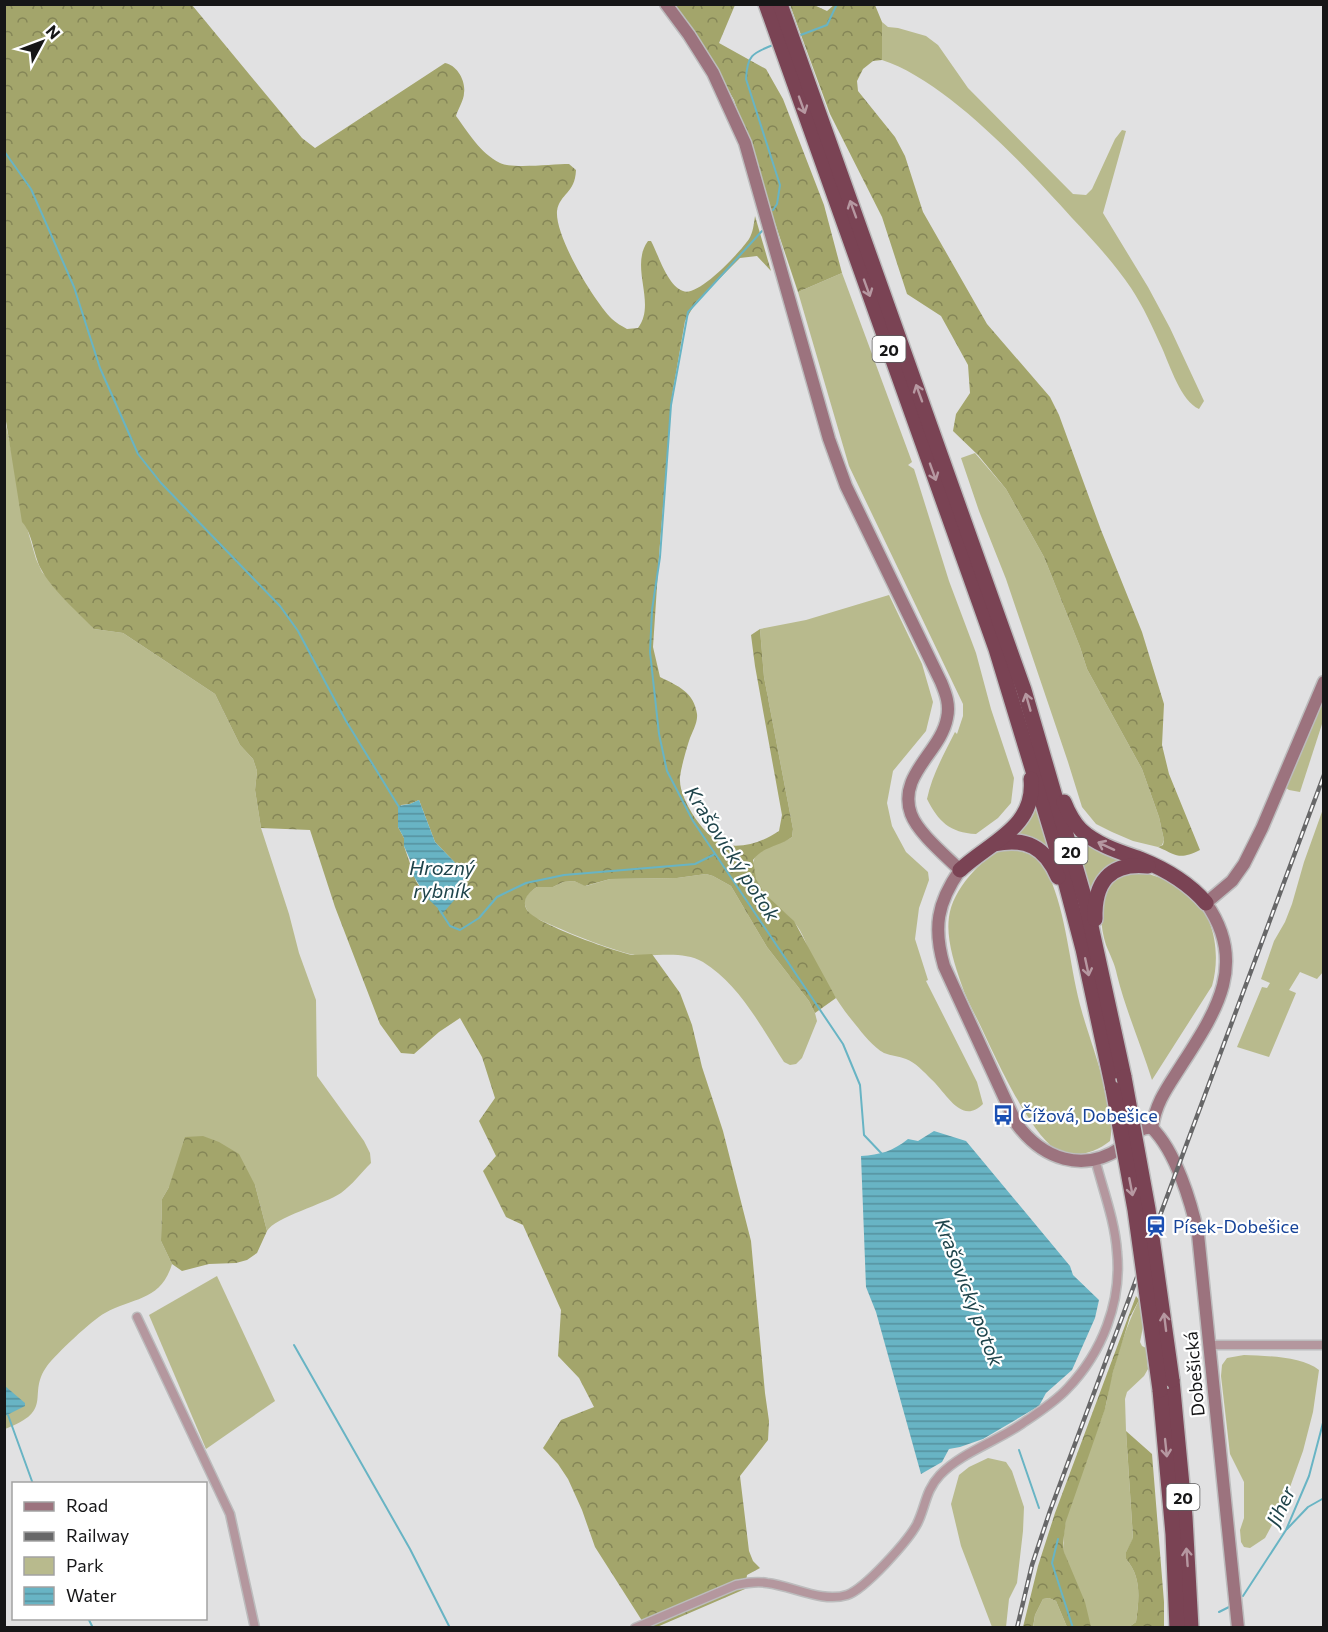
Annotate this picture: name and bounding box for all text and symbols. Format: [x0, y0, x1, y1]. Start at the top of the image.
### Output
north arrow [12, 12, 72, 72]
text: N [43, 21, 65, 43]
one-way arrow [797, 95, 808, 114]
one-way arrow [847, 200, 858, 219]
one-way arrow [863, 278, 874, 297]
road number: 20 [872, 336, 906, 362]
one-way arrow [913, 384, 924, 403]
one-way arrow [929, 462, 940, 481]
one-way arrow [1022, 693, 1033, 712]
water label: Krašovický potok [680, 781, 786, 926]
road number: 20 [1054, 838, 1088, 864]
one-way arrow [1098, 839, 1116, 851]
water label: Hrozný rybník [409, 855, 476, 902]
one-way arrow [1082, 957, 1093, 977]
bus stop icon: Čížová, Dobešice [991, 1103, 1015, 1127]
place label: Čížová, Dobešice [1020, 1104, 1158, 1126]
one-way arrow [1126, 1177, 1137, 1197]
station icon: Písek-Dobešice [1144, 1214, 1168, 1238]
water label: Krašovický potok [931, 1215, 1010, 1370]
place label: Písek-Dobešice [1173, 1215, 1299, 1237]
one-way arrow [1159, 1313, 1170, 1332]
street label: Dobešická [1179, 1331, 1209, 1417]
one-way arrow [1161, 1438, 1172, 1458]
water label: Jiher [1260, 1481, 1300, 1531]
legend [12, 1482, 207, 1620]
road number: 20 [1166, 1484, 1200, 1510]
text: Road [66, 1494, 108, 1516]
text: Railway [66, 1524, 129, 1546]
one-way arrow [1182, 1547, 1193, 1567]
text: Park [66, 1554, 104, 1576]
text: Water [66, 1584, 117, 1606]

